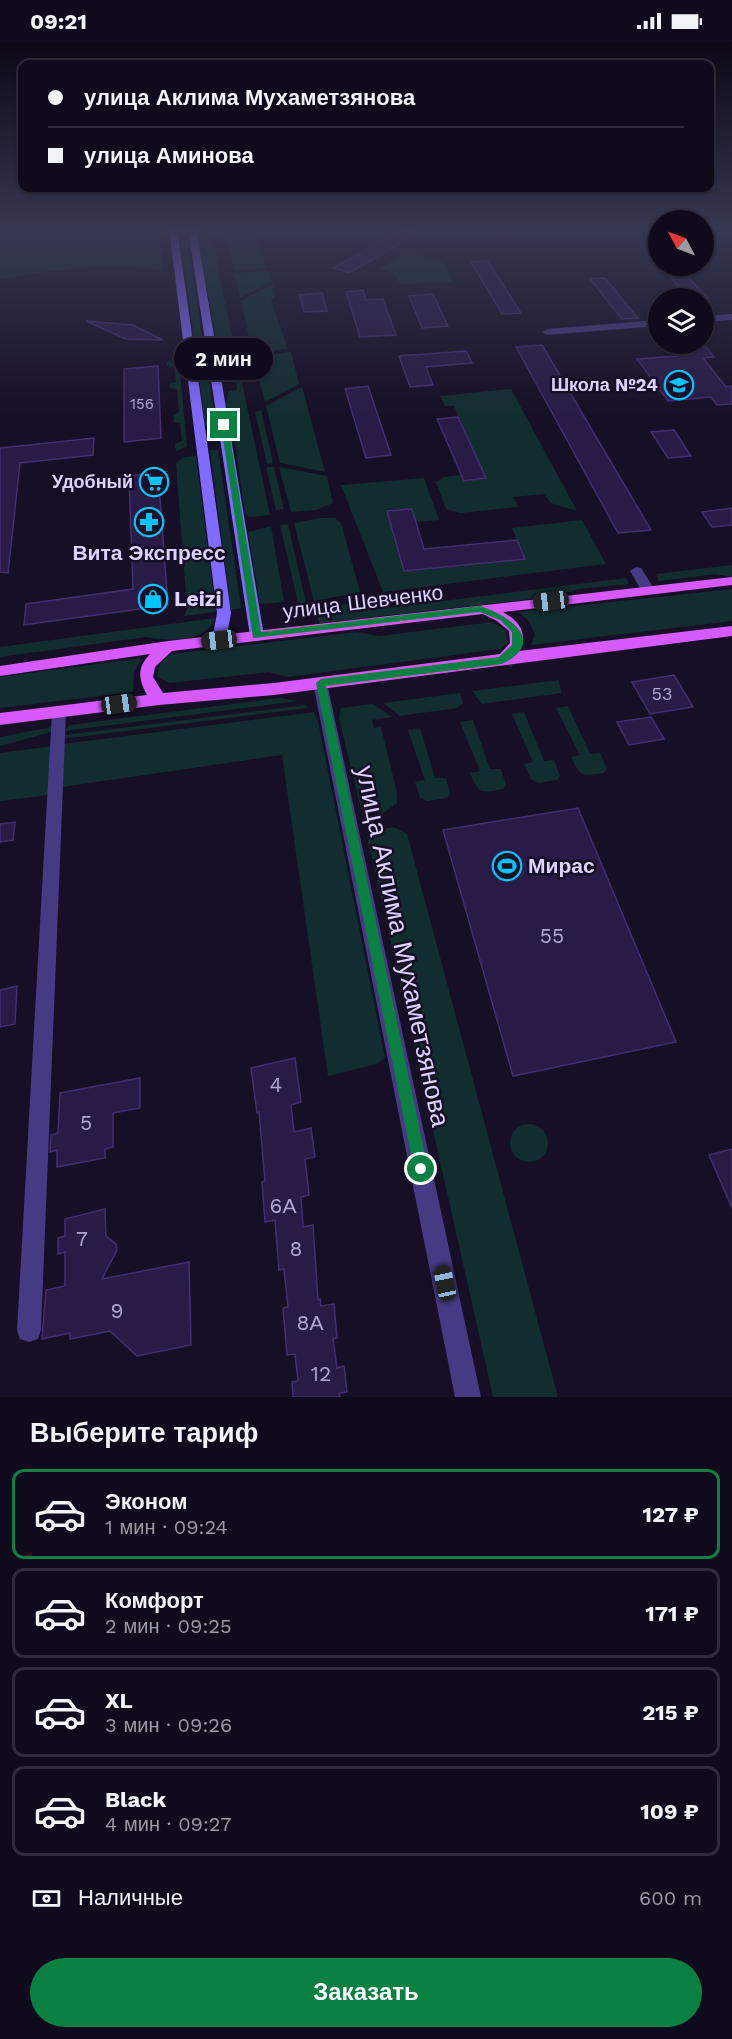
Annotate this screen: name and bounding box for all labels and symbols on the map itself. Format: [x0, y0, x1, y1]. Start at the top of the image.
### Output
north arrow [648, 210, 714, 276]
callout: 2 мин [174, 338, 274, 380]
school or university icon: Школа №24 [663, 369, 695, 401]
place label: Школа №24 [551, 374, 658, 395]
house number: 156 [130, 395, 154, 413]
route end [210, 411, 237, 438]
supermarket icon: Удобный [138, 466, 170, 498]
place label: Удобный [52, 471, 133, 492]
pharmacy icon: Вита Экспресс [133, 506, 165, 538]
place label: Вита Экспресс [72, 540, 226, 565]
street label: улица Шевченко [281, 579, 445, 624]
shop icon: Leizi [137, 583, 169, 615]
place label: Leizi [174, 586, 222, 611]
car [532, 590, 570, 612]
car [200, 629, 238, 651]
house number: 53 [652, 683, 672, 704]
car [100, 693, 138, 715]
street label: улица Аклима Мухаметзянова [350, 763, 456, 1130]
sports icon: Мирас [491, 850, 523, 882]
place label: Мирас [528, 853, 595, 878]
house number: 55 [540, 923, 564, 948]
house number: 4 [270, 1072, 282, 1097]
house number: 5 [80, 1110, 92, 1135]
route start [407, 1155, 434, 1182]
house number: 6А [270, 1193, 296, 1218]
house number: 7 [76, 1226, 88, 1251]
house number: 8 [290, 1236, 302, 1261]
car [432, 1264, 458, 1302]
house number: 9 [111, 1298, 123, 1323]
house number: 8А [297, 1310, 323, 1335]
house number: 12 [311, 1361, 331, 1386]

